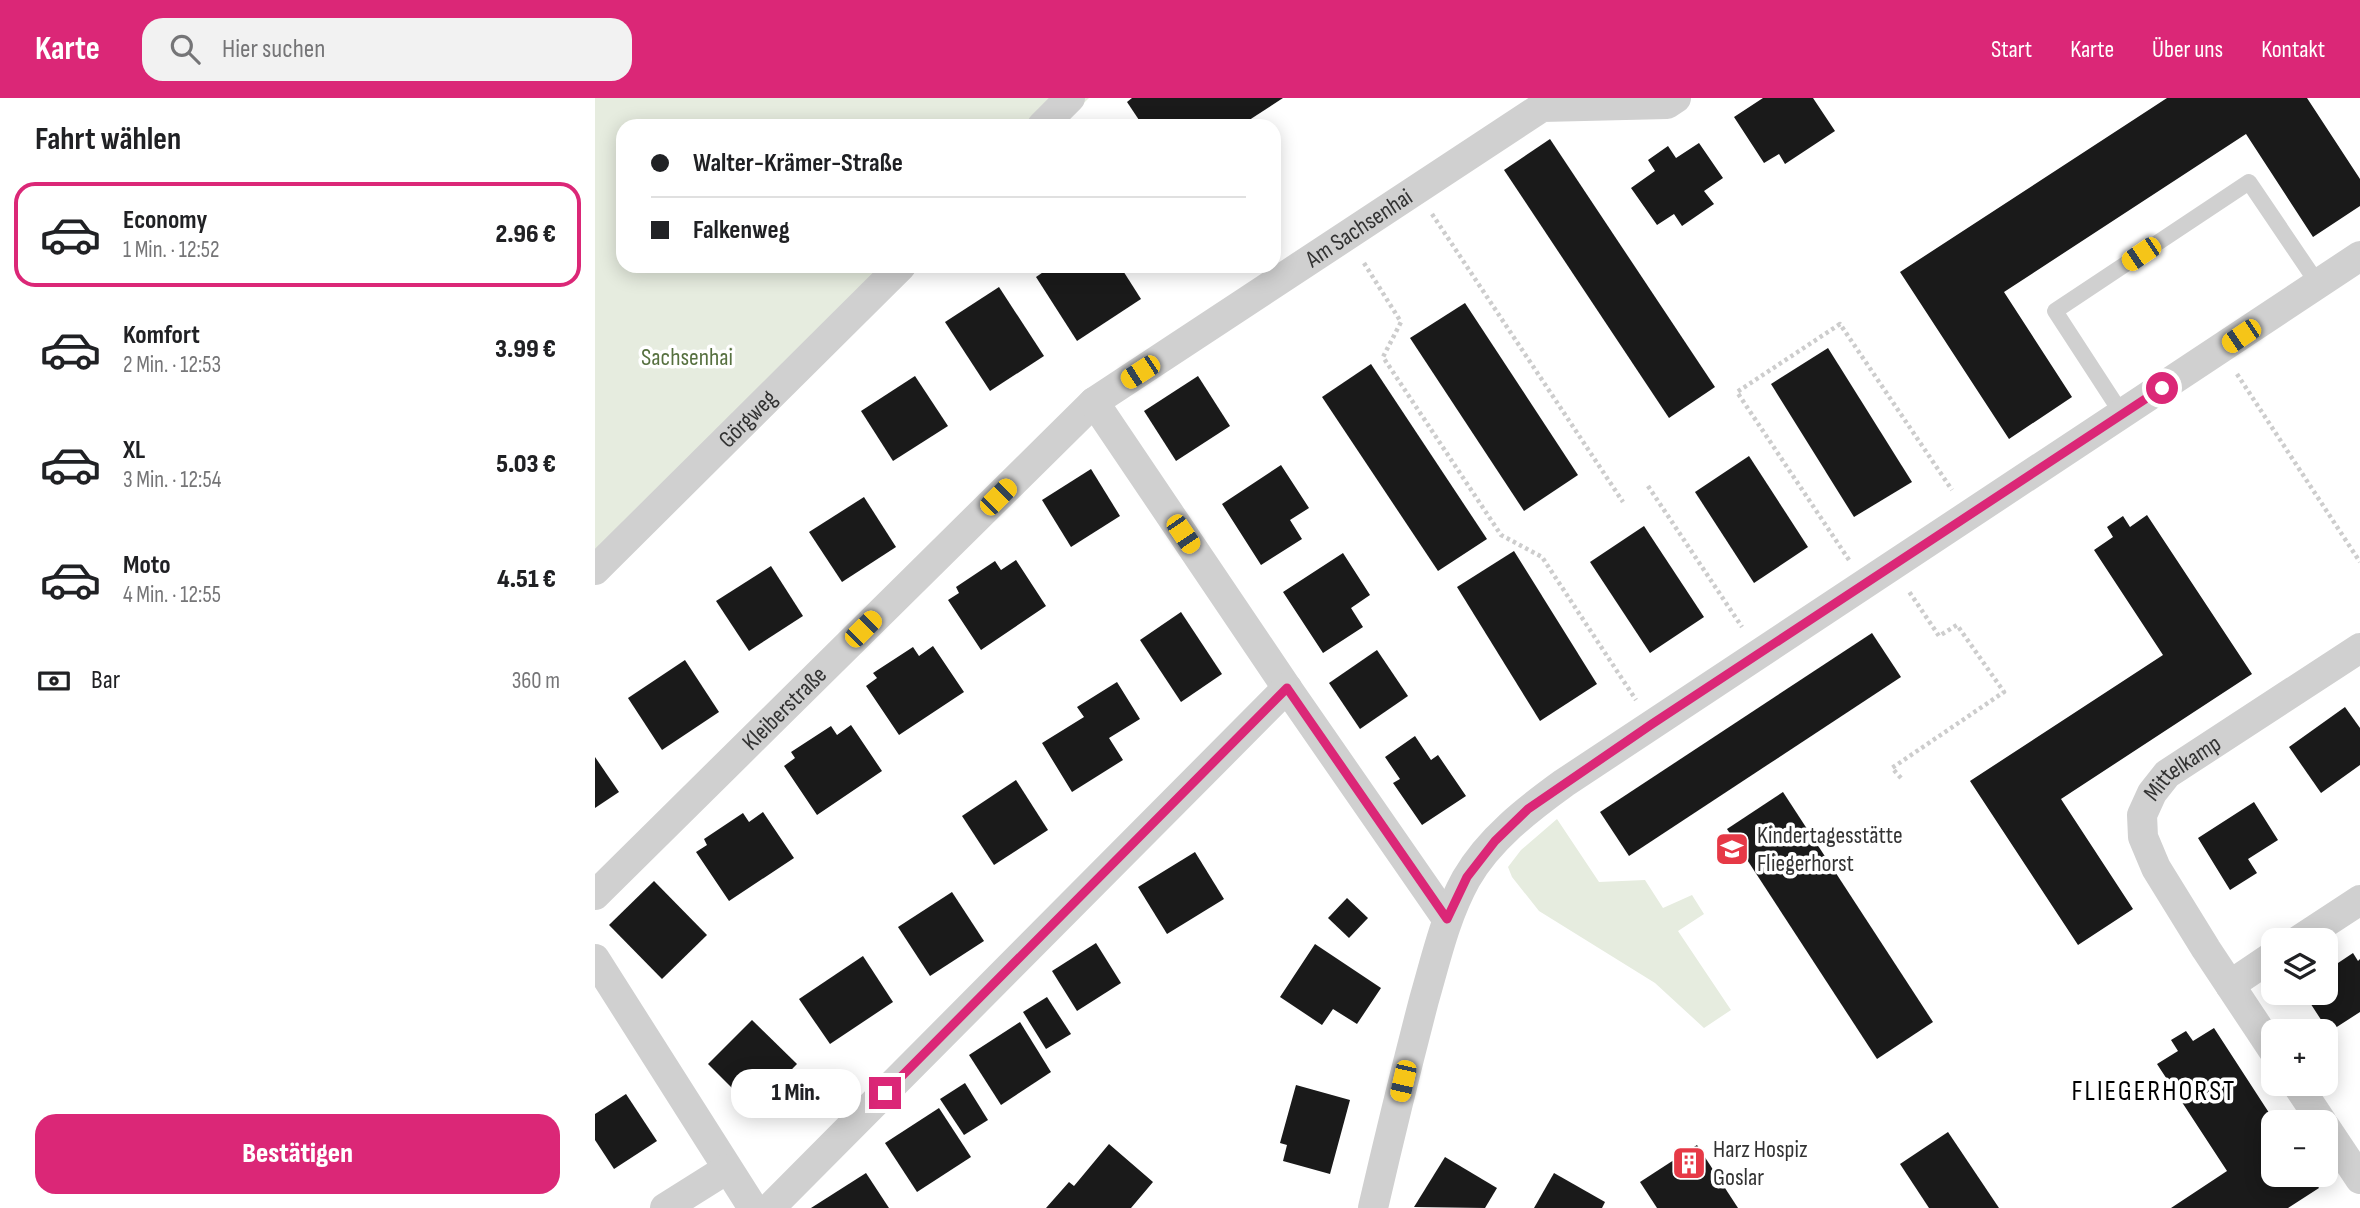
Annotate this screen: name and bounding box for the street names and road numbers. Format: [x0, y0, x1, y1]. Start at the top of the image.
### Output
street label: Am Sachsenhai [1299, 182, 1418, 274]
street label: Görgweg [713, 384, 783, 454]
street label: Kleiberstraße [736, 660, 833, 756]
street label: Mittelkamp [2137, 729, 2226, 807]

